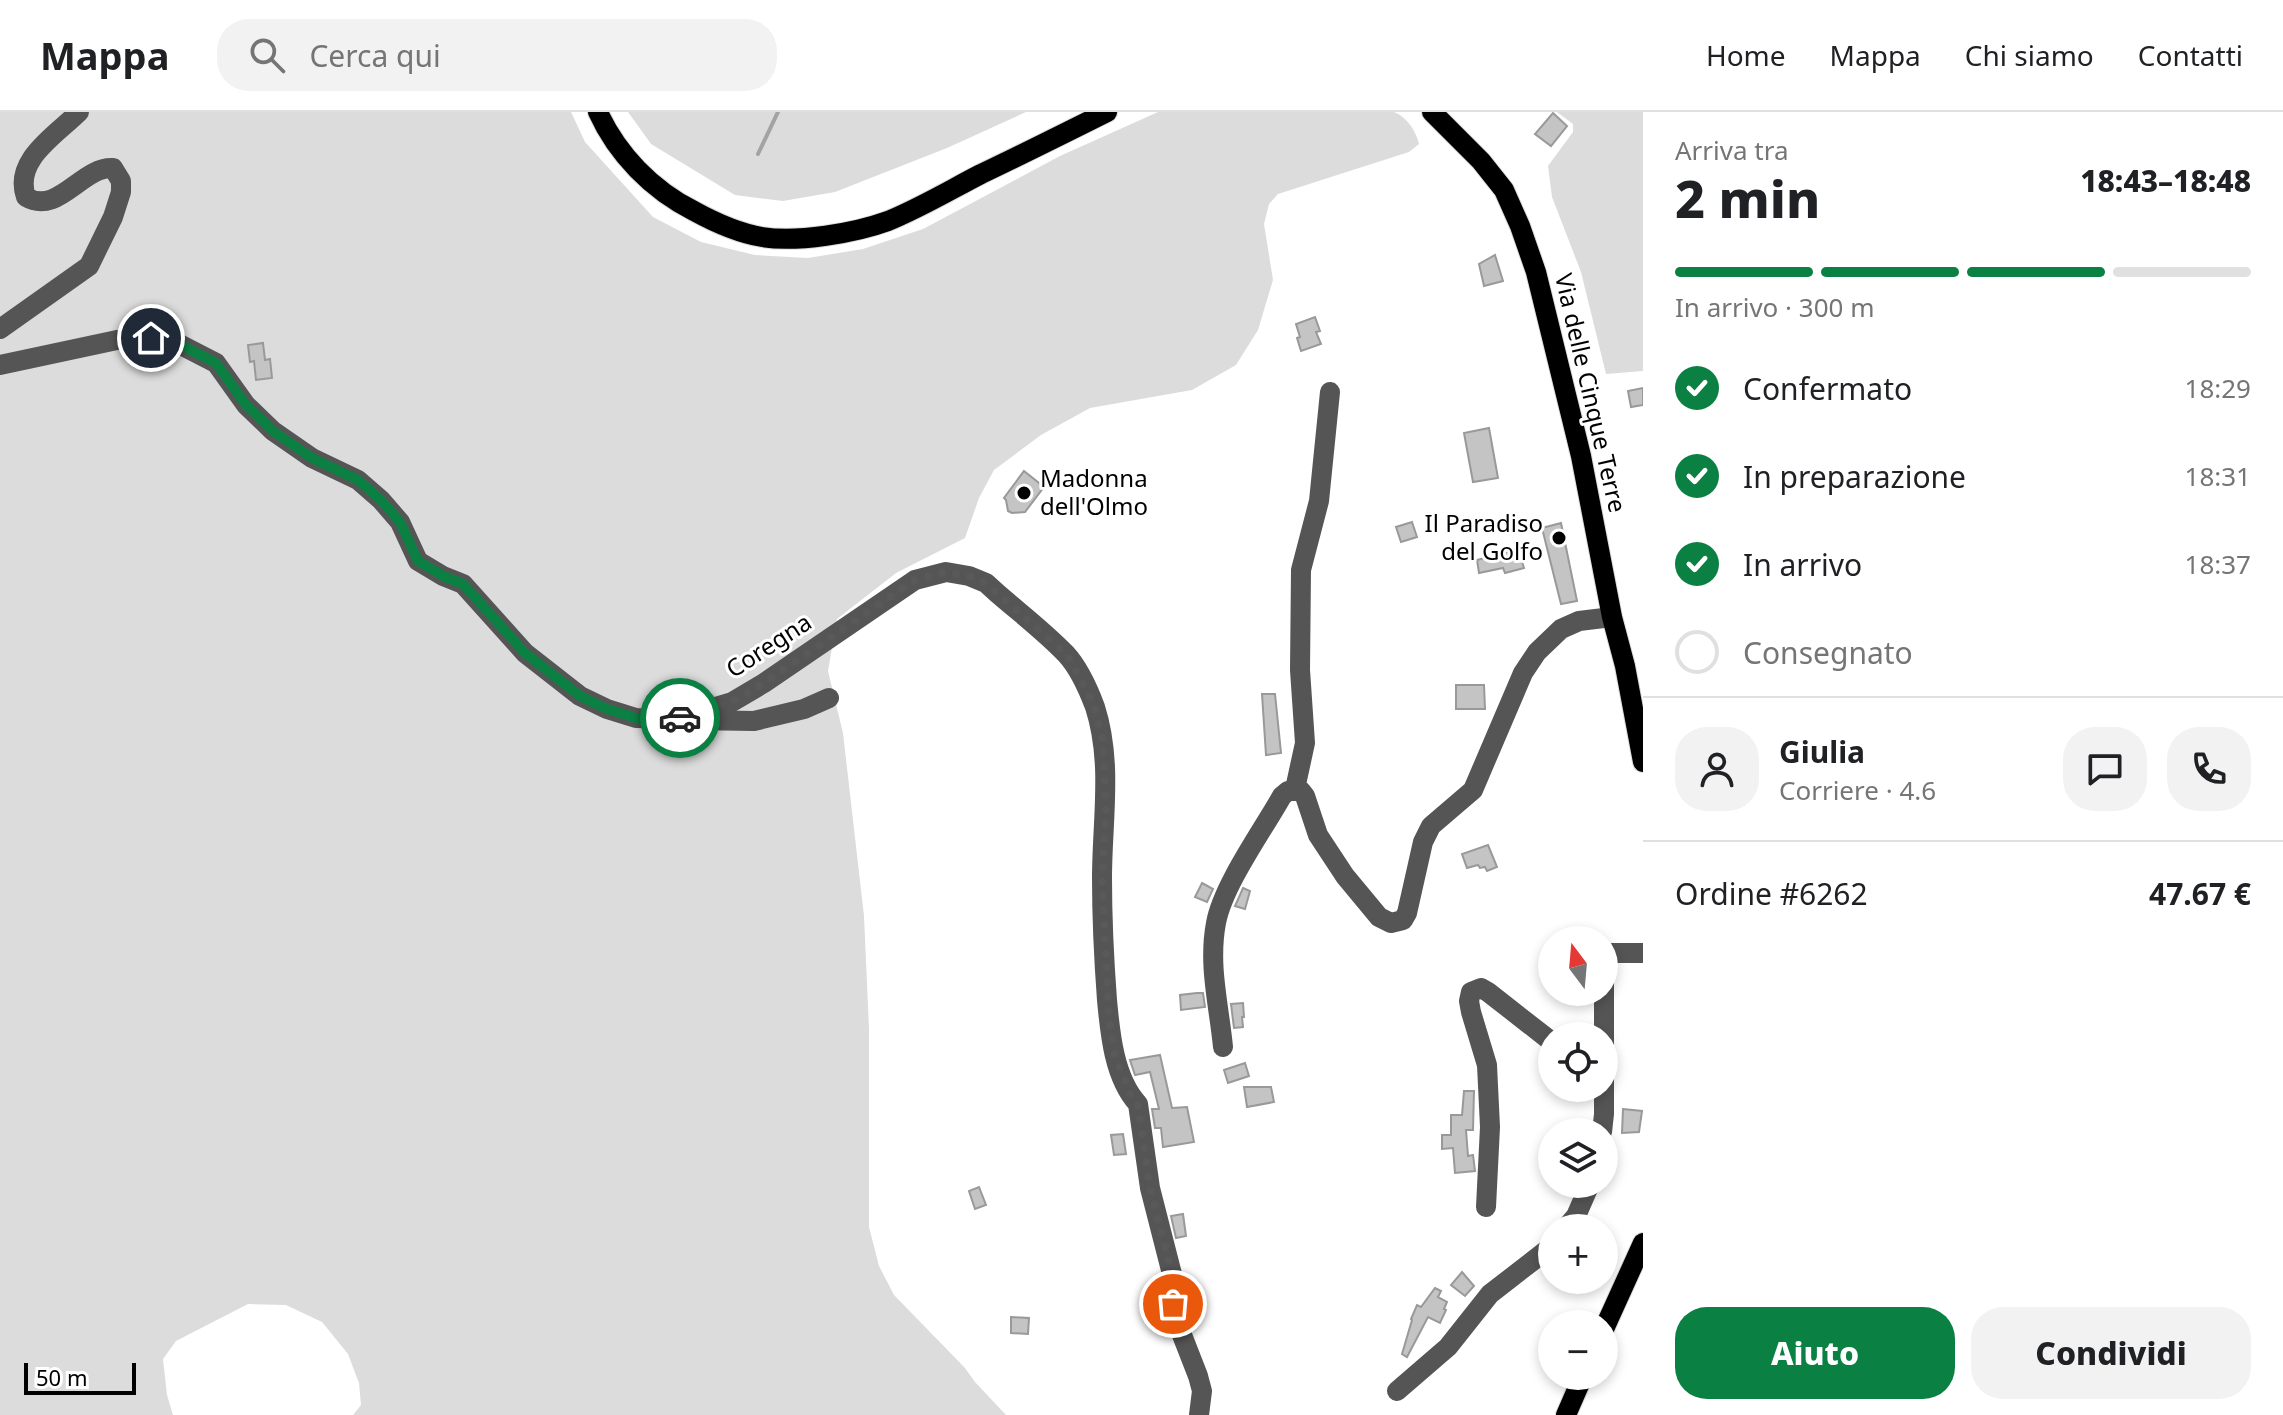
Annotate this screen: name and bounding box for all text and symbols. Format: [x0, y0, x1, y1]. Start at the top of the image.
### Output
search box [217, 19, 777, 91]
text: Mappa [40, 29, 169, 81]
icon: search [245, 33, 289, 77]
text: Cerca qui [309, 35, 441, 76]
text: Home [1706, 36, 1786, 74]
text: Mappa [1830, 36, 1921, 74]
text: Chi siamo [1965, 36, 2094, 74]
text: Contatti [2138, 36, 2243, 74]
text: Arriva tra [1675, 132, 1789, 168]
text: 18:43–18:48 [2080, 160, 2251, 201]
text: 2 min [1675, 162, 1820, 233]
street label: Via delle Cinque Terre [1548, 270, 1635, 515]
text: In arrivo · 300 m [1675, 289, 1875, 325]
pin [117, 304, 185, 372]
icon: home [129, 316, 173, 360]
icon: check [1675, 366, 1719, 410]
text: Confermato [1743, 368, 1912, 409]
text: 18:29 [2185, 370, 2251, 406]
icon: check [1675, 454, 1719, 498]
text: In preparazione [1743, 456, 1966, 497]
text: 18:31 [2185, 458, 2251, 494]
place label: Madonna dell'Olmo [1040, 461, 1148, 522]
marker: Madonna dell'Olmo [1015, 484, 1033, 502]
place label: Il Paradiso del Golfo [1425, 506, 1543, 567]
marker: Il Paradiso del Golfo [1550, 529, 1568, 547]
icon: check [1675, 542, 1719, 586]
text: In arrivo [1743, 544, 1862, 585]
text: 18:37 [2185, 546, 2251, 582]
street label: Coregna [719, 605, 817, 685]
text: Consegnato [1743, 632, 1913, 673]
courier [640, 678, 720, 758]
icon: car [658, 696, 702, 740]
button: person [1675, 727, 1759, 811]
button: chat [2063, 727, 2147, 811]
button: phone [2167, 727, 2251, 811]
text: Giulia [1779, 731, 1865, 772]
text: Corriere · 4.6 [1779, 772, 1936, 808]
text: Ordine #6262 [1675, 873, 1868, 914]
text: 47.67 € [2149, 873, 2251, 914]
north arrow [1538, 926, 1618, 1006]
map controls [1538, 926, 1618, 1390]
button: locate [1538, 1022, 1618, 1102]
button: layers [1538, 1118, 1618, 1198]
button: + [1538, 1214, 1618, 1294]
pin [1139, 1270, 1207, 1338]
icon: bag [1151, 1282, 1195, 1326]
button: Aiuto [1675, 1307, 1955, 1399]
button: Condividi [1971, 1307, 2251, 1399]
button: − [1538, 1310, 1618, 1390]
scale bar [24, 1359, 136, 1395]
text: 50 m [36, 1362, 87, 1392]

